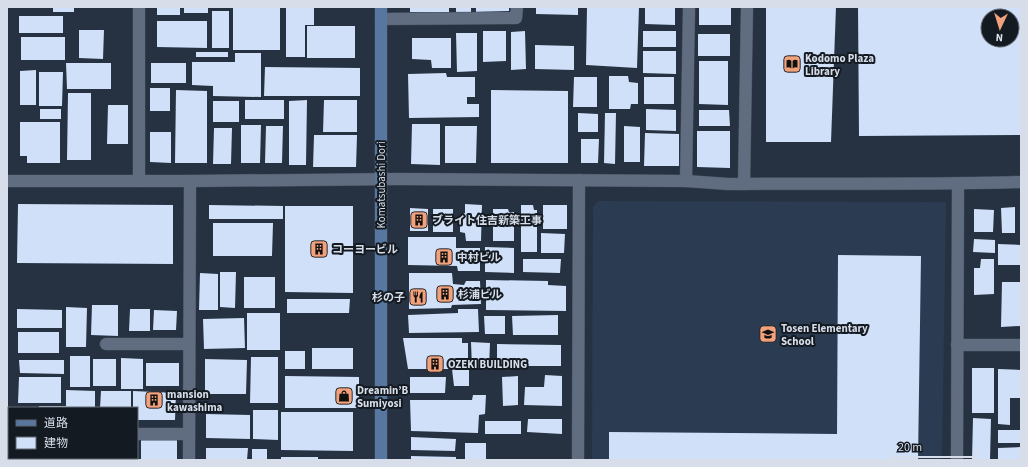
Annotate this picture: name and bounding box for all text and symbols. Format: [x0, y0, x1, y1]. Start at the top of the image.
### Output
north arrow [980, 8, 1020, 48]
text: N [995, 30, 1004, 45]
place label: Kodomo Plaza Library [805, 51, 874, 79]
library icon: Kodomo Plaza Library [782, 54, 802, 74]
street label: Komatsubashi Dori [374, 141, 389, 229]
building icon: ブライト住吉新築工事 [409, 210, 429, 230]
place label: ブライト住吉新築工事 [432, 213, 542, 228]
building icon: コーヨービル [309, 239, 329, 259]
place label: コーヨービル [332, 242, 398, 257]
building icon: 中村ビル [434, 247, 454, 267]
place label: 中村ビル [457, 250, 501, 265]
building icon: 杉浦ビル [435, 284, 455, 304]
restaurant icon: 杉の子 [408, 287, 428, 307]
place label: 杉浦ビル [458, 287, 502, 302]
place label: 杉の子 [372, 290, 405, 305]
place label: Tosen Elementary School [781, 321, 868, 349]
school or university icon: Tosen Elementary School [758, 324, 778, 344]
building icon: OZEKI BUILDING [425, 354, 445, 374]
place label: OZEKI BUILDING [448, 357, 527, 372]
place label: Dreamin’B Sumiyosi [357, 383, 408, 411]
shop icon: Dreamin’B Sumiyosi [334, 386, 354, 406]
place label: mansion kawashima [167, 387, 223, 415]
building icon: mansion kawashima [144, 390, 164, 410]
legend [8, 407, 138, 459]
text: 道路 [44, 415, 68, 432]
scale bar [892, 433, 976, 459]
text: 建物 [44, 435, 68, 452]
text: 20 m [898, 439, 922, 456]

